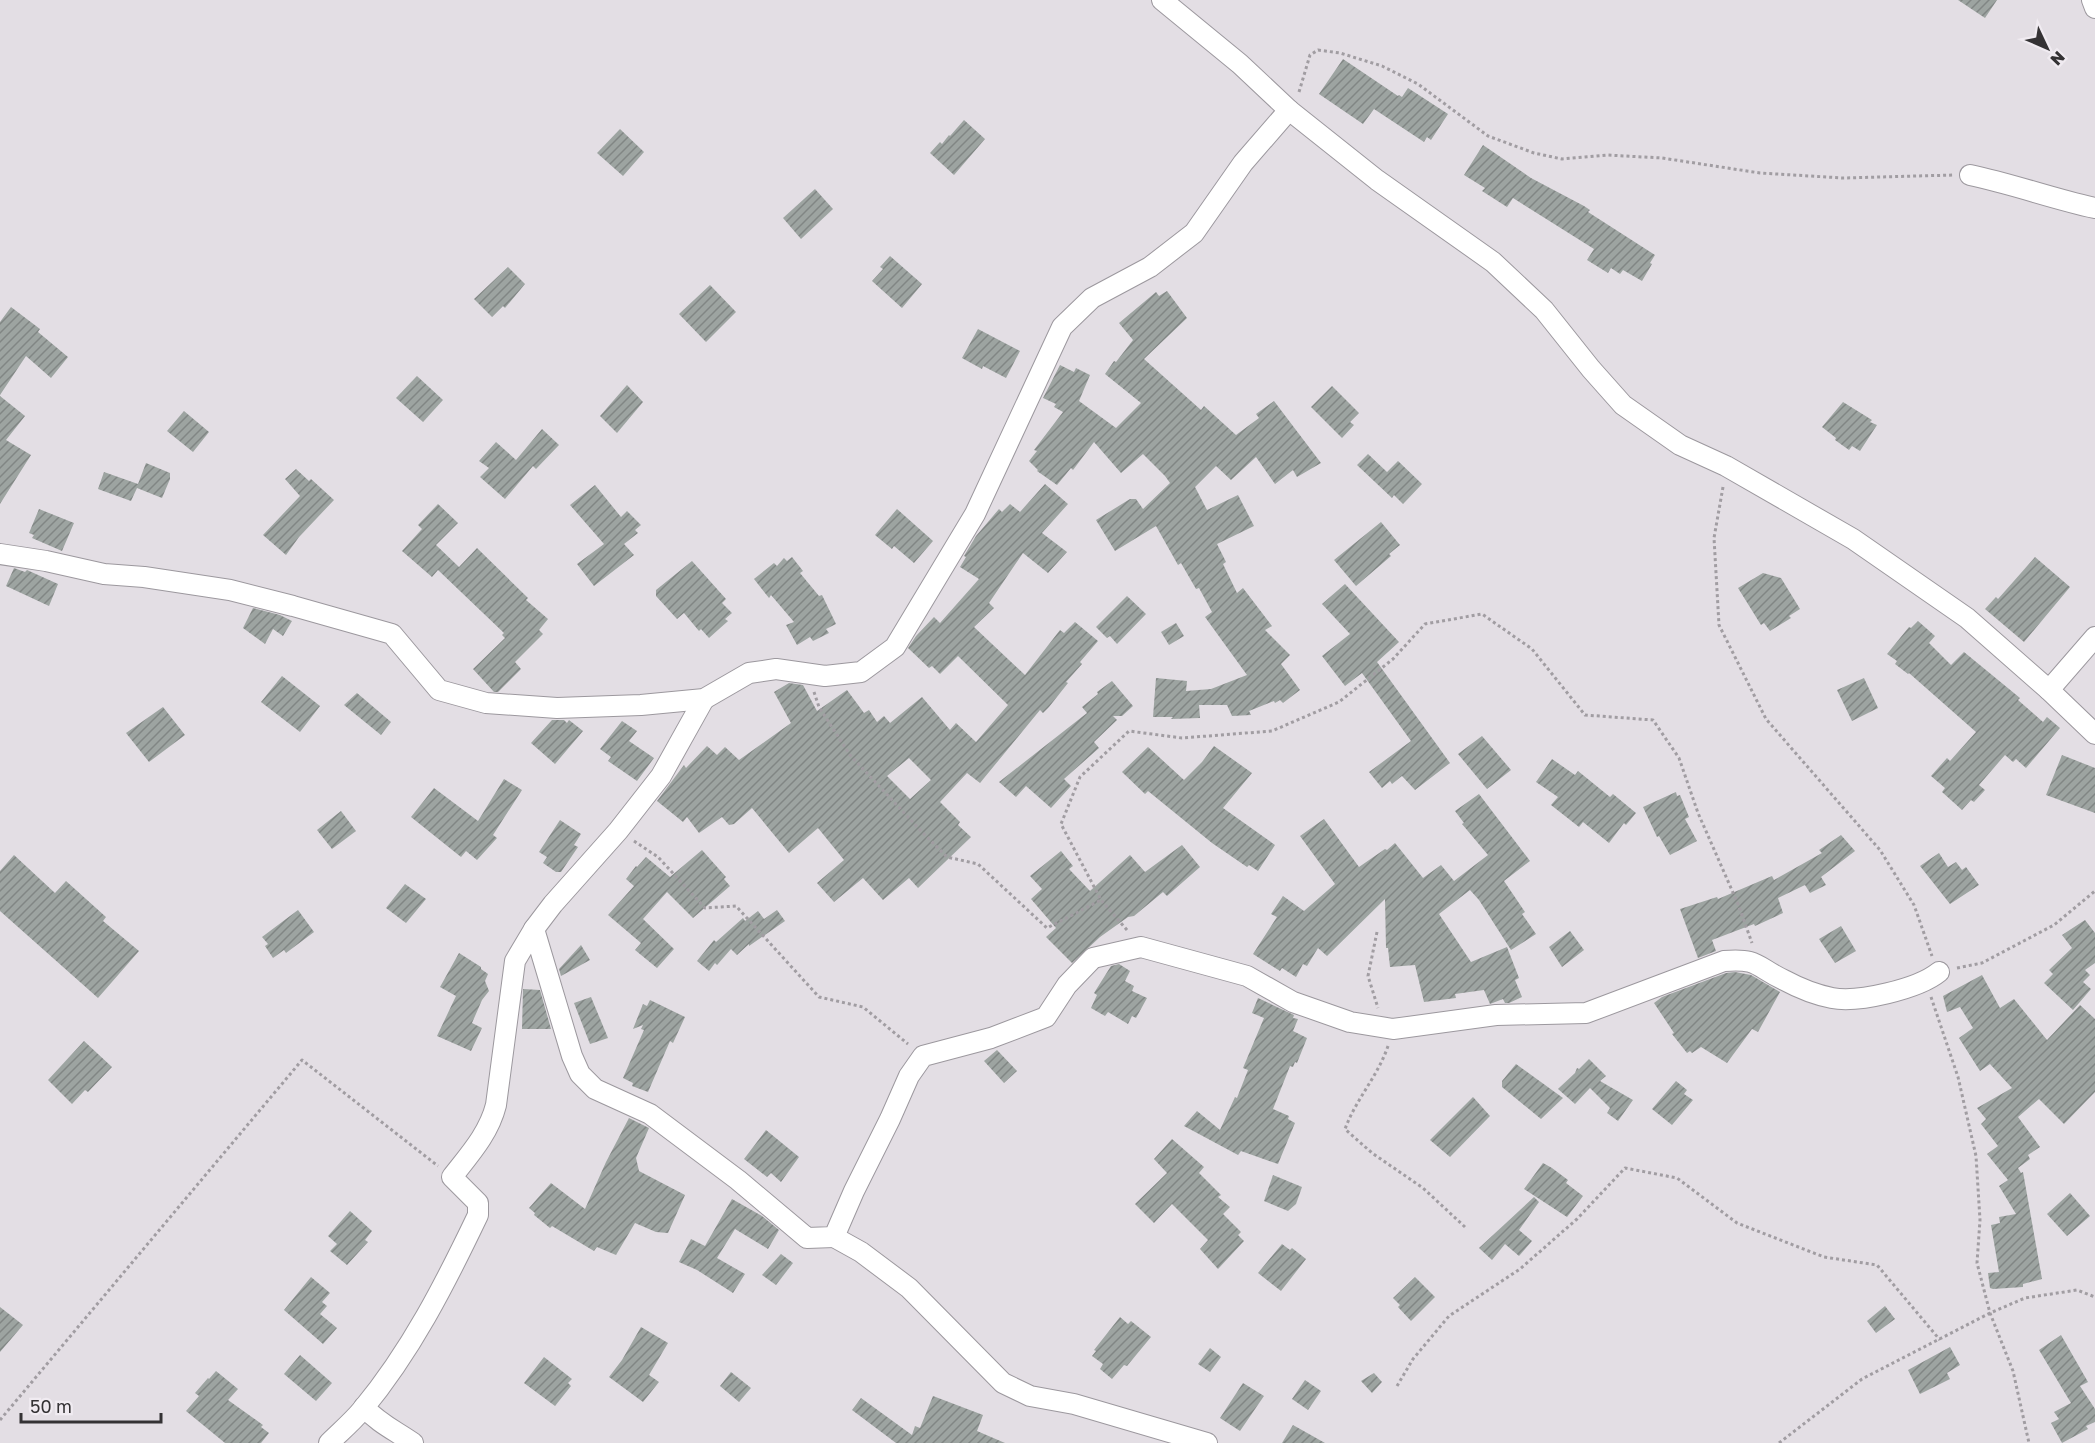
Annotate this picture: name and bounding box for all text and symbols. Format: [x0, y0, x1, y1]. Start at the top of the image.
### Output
north arrow [2017, 18, 2077, 78]
text: N [2046, 47, 2069, 70]
scale bar [21, 1386, 160, 1424]
text: 50 m [30, 1395, 72, 1417]

